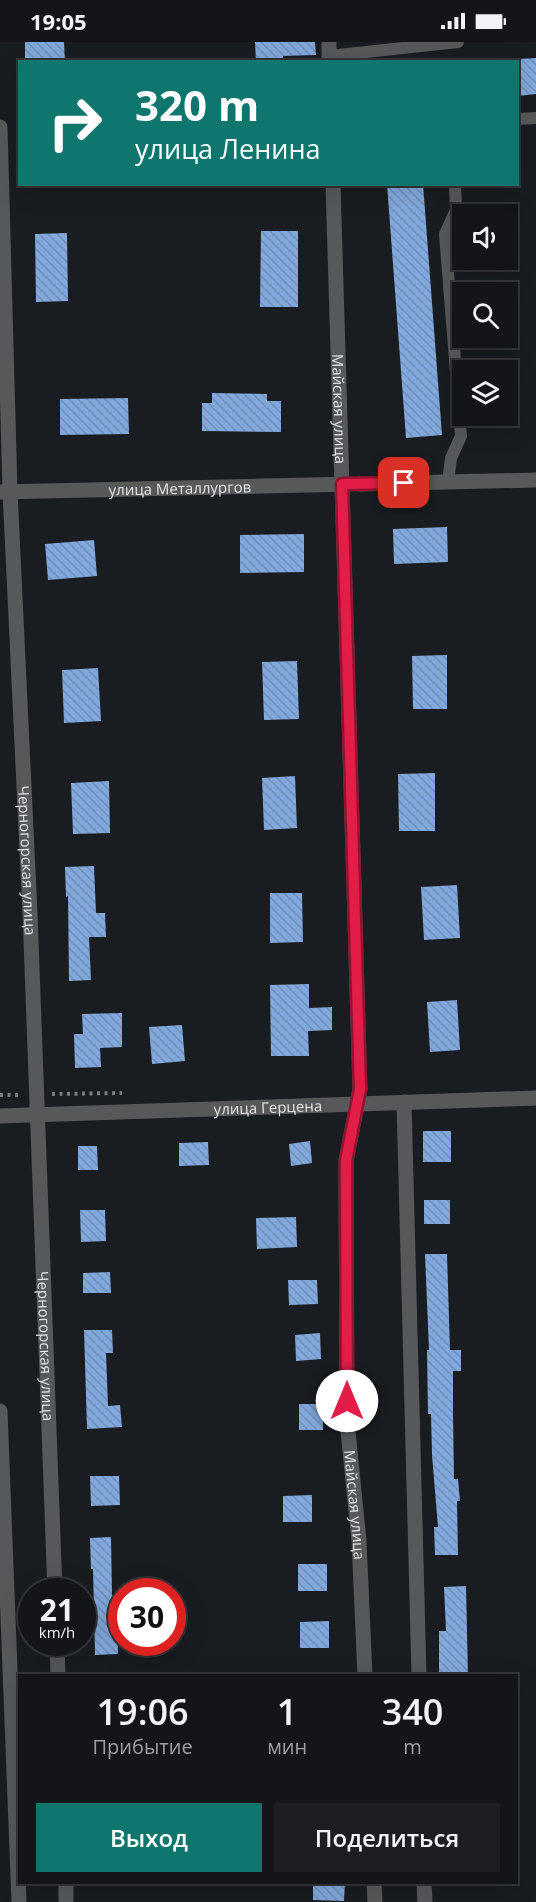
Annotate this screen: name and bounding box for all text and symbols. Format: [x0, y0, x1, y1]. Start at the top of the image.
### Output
text: 19:05 [30, 6, 87, 36]
text: 320 m [135, 76, 259, 133]
icon: right [36, 84, 114, 162]
text: улица Ленина [135, 130, 321, 167]
map controls [452, 204, 518, 426]
button: sound [452, 204, 518, 270]
button: search [452, 282, 518, 348]
street label: Майская улица [328, 353, 351, 464]
button: layers [452, 360, 518, 426]
pin [378, 457, 429, 508]
icon: arrive [387, 466, 420, 499]
street label: улица Металлургов [108, 476, 251, 500]
street label: Черногорская улица [14, 785, 41, 936]
street label: улица Герцена [213, 1095, 322, 1119]
street label: Черногорская улица [33, 1271, 59, 1421]
position arrow [315, 1369, 379, 1433]
street label: Майская улица [340, 1449, 370, 1560]
speed limit sign: 30 [108, 1578, 186, 1656]
text: 21 [40, 1589, 74, 1630]
text: km/h [39, 1622, 75, 1642]
text: 19:06 [96, 1687, 189, 1736]
text: 1 [277, 1687, 297, 1736]
text: 340 [382, 1687, 443, 1736]
text: Прибытие [93, 1733, 193, 1760]
text: мин [267, 1733, 307, 1760]
text: m [403, 1733, 422, 1760]
button: Выход [36, 1803, 262, 1872]
button: Поделиться [274, 1803, 500, 1872]

